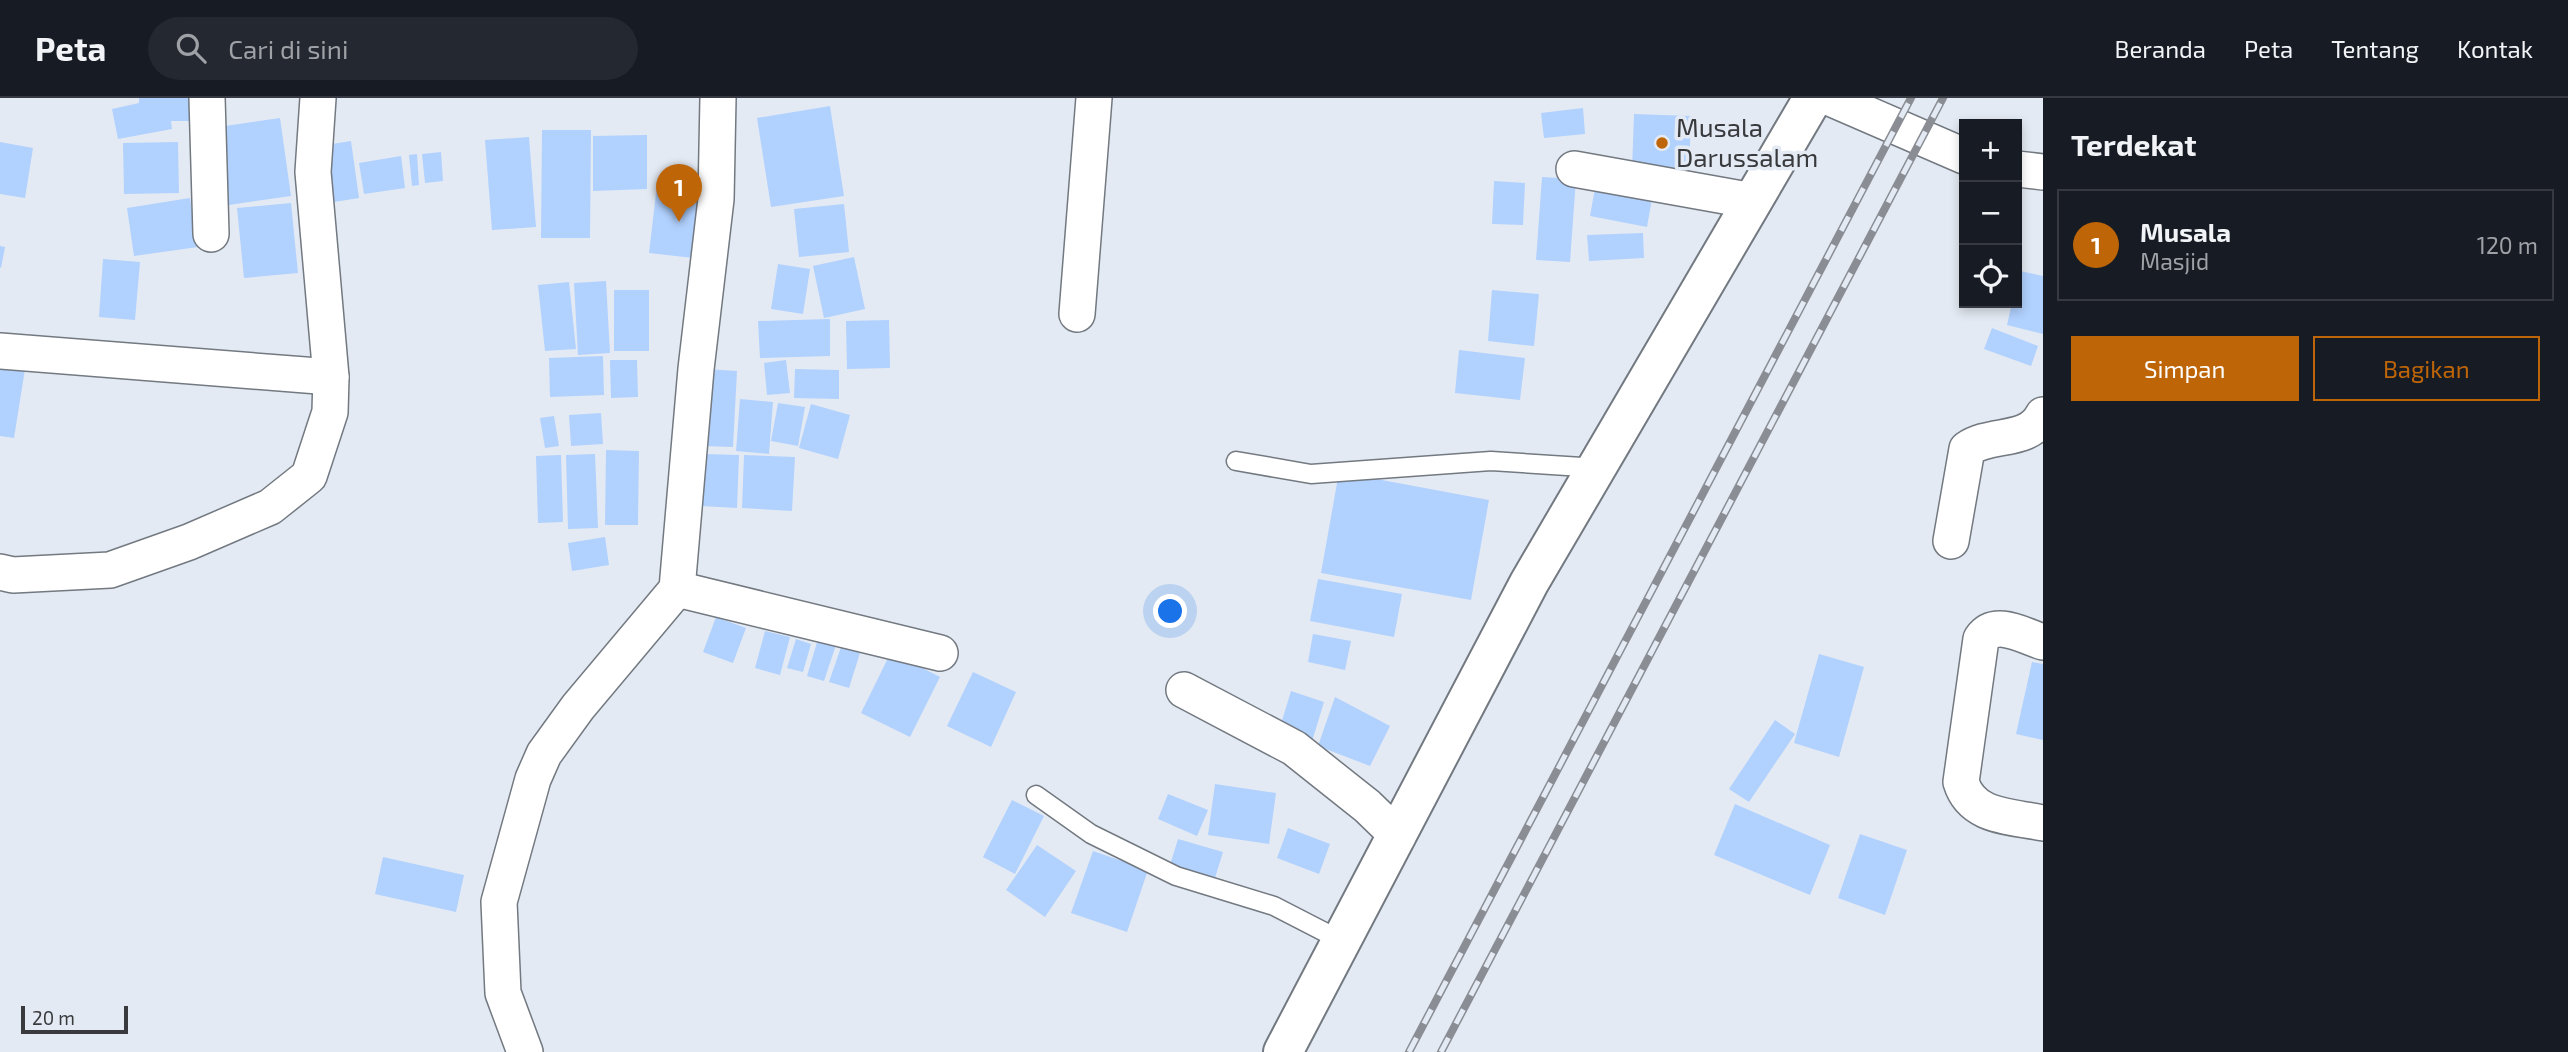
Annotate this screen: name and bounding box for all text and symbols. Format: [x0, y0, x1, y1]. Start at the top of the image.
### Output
search box [148, 17, 638, 80]
text: Peta [35, 28, 106, 68]
icon: search [172, 29, 210, 67]
text: Cari di sini [228, 33, 348, 64]
text: Beranda [2115, 34, 2206, 63]
text: Peta [2244, 34, 2293, 63]
text: Tentang [2331, 34, 2419, 63]
text: Kontak [2457, 34, 2533, 63]
place label: Musala Darussalam [1676, 111, 1818, 172]
map controls [1959, 119, 2022, 308]
button: + [1959, 119, 2022, 182]
text: Terdekat [2071, 126, 2197, 162]
marker: Musala Darussalam [1654, 135, 1670, 151]
pin: 1 [656, 164, 702, 222]
button: − [1959, 182, 2022, 245]
text: Musala [2140, 216, 2231, 247]
text: 1 [2091, 231, 2101, 259]
text: 120 m [2477, 231, 2538, 259]
button: locate [1959, 245, 2022, 308]
text: Masjid [2140, 247, 2209, 275]
button: Simpan [2071, 336, 2299, 401]
button: Bagikan [2313, 336, 2540, 401]
your location [1153, 594, 1187, 628]
scale bar [21, 1003, 128, 1035]
text: 20 m [32, 1006, 75, 1029]

